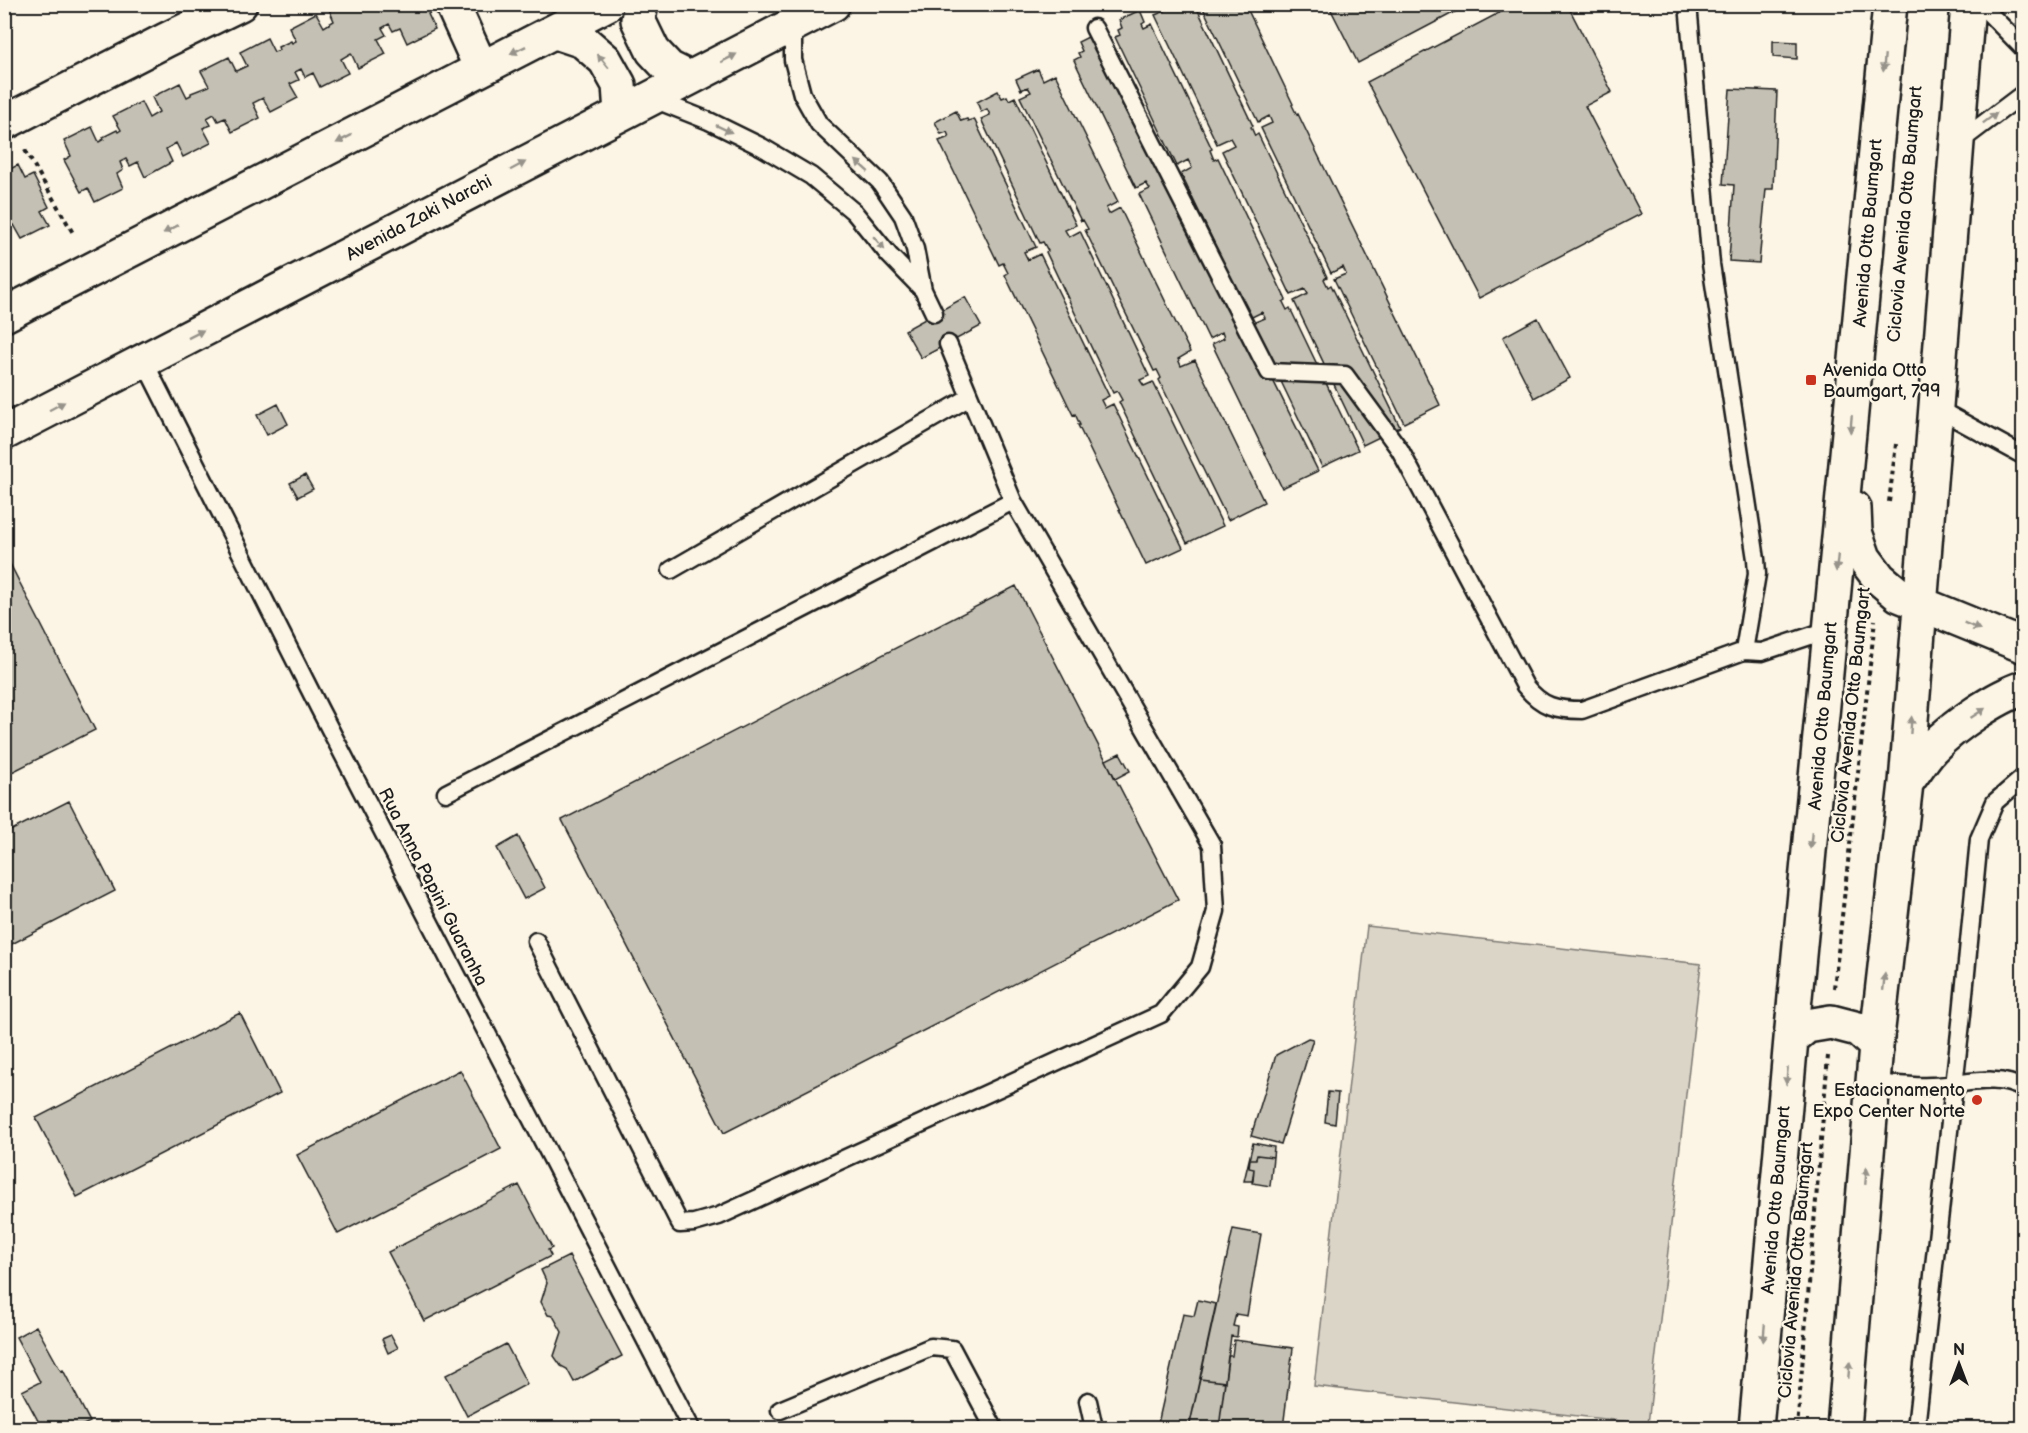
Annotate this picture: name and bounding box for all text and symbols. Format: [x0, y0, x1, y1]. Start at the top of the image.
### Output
one-way arrow [509, 46, 526, 55]
one-way arrow [597, 53, 610, 69]
one-way arrow [720, 53, 737, 63]
one-way arrow [1879, 53, 1889, 72]
street label: Ciclovia Avenida Otto Baumgart [1883, 84, 1927, 343]
one-way arrow [1983, 113, 1998, 125]
one-way arrow [715, 124, 732, 133]
one-way arrow [336, 134, 353, 144]
street label: Avenida Otto Baumgart [1849, 138, 1887, 328]
one-way arrow [855, 160, 870, 173]
one-way arrow [509, 162, 527, 172]
street label: Avenida Zaki Narchi [343, 171, 495, 265]
one-way arrow [162, 223, 180, 233]
one-way arrow [872, 235, 885, 250]
one-way arrow [188, 329, 205, 339]
place label: Avenida Otto Baumgart, 799 [1823, 360, 1941, 402]
marker: Avenida Otto Baumgart, 799 [1804, 373, 1818, 387]
one-way arrow [48, 402, 66, 412]
one-way arrow [1846, 415, 1856, 434]
one-way arrow [1832, 553, 1842, 572]
street label: Ciclovia Avenida Otto Baumgart [1827, 585, 1875, 844]
street label: Avenida Otto Baumgart [1804, 621, 1842, 811]
one-way arrow [1963, 621, 1981, 631]
one-way arrow [1969, 707, 1985, 719]
one-way arrow [1906, 716, 1916, 735]
street label: Rua Anna Papini Guaranha [374, 785, 492, 989]
one-way arrow [1806, 831, 1816, 850]
one-way arrow [1879, 972, 1888, 991]
one-way arrow [1783, 1067, 1792, 1086]
place label: Estacionamento Expo Center Norte [1812, 1080, 1965, 1122]
marker: Estacionamento Expo Center Norte [1970, 1093, 1984, 1107]
street label: Avenida Otto Baumgart [1757, 1105, 1795, 1295]
street label: Ciclovia Avenida Otto Baumgart [1774, 1140, 1818, 1399]
one-way arrow [1861, 1166, 1871, 1185]
one-way arrow [1759, 1324, 1769, 1343]
north arrow [1929, 1334, 1989, 1394]
text: N [1953, 1341, 1965, 1360]
one-way arrow [1844, 1361, 1854, 1380]

